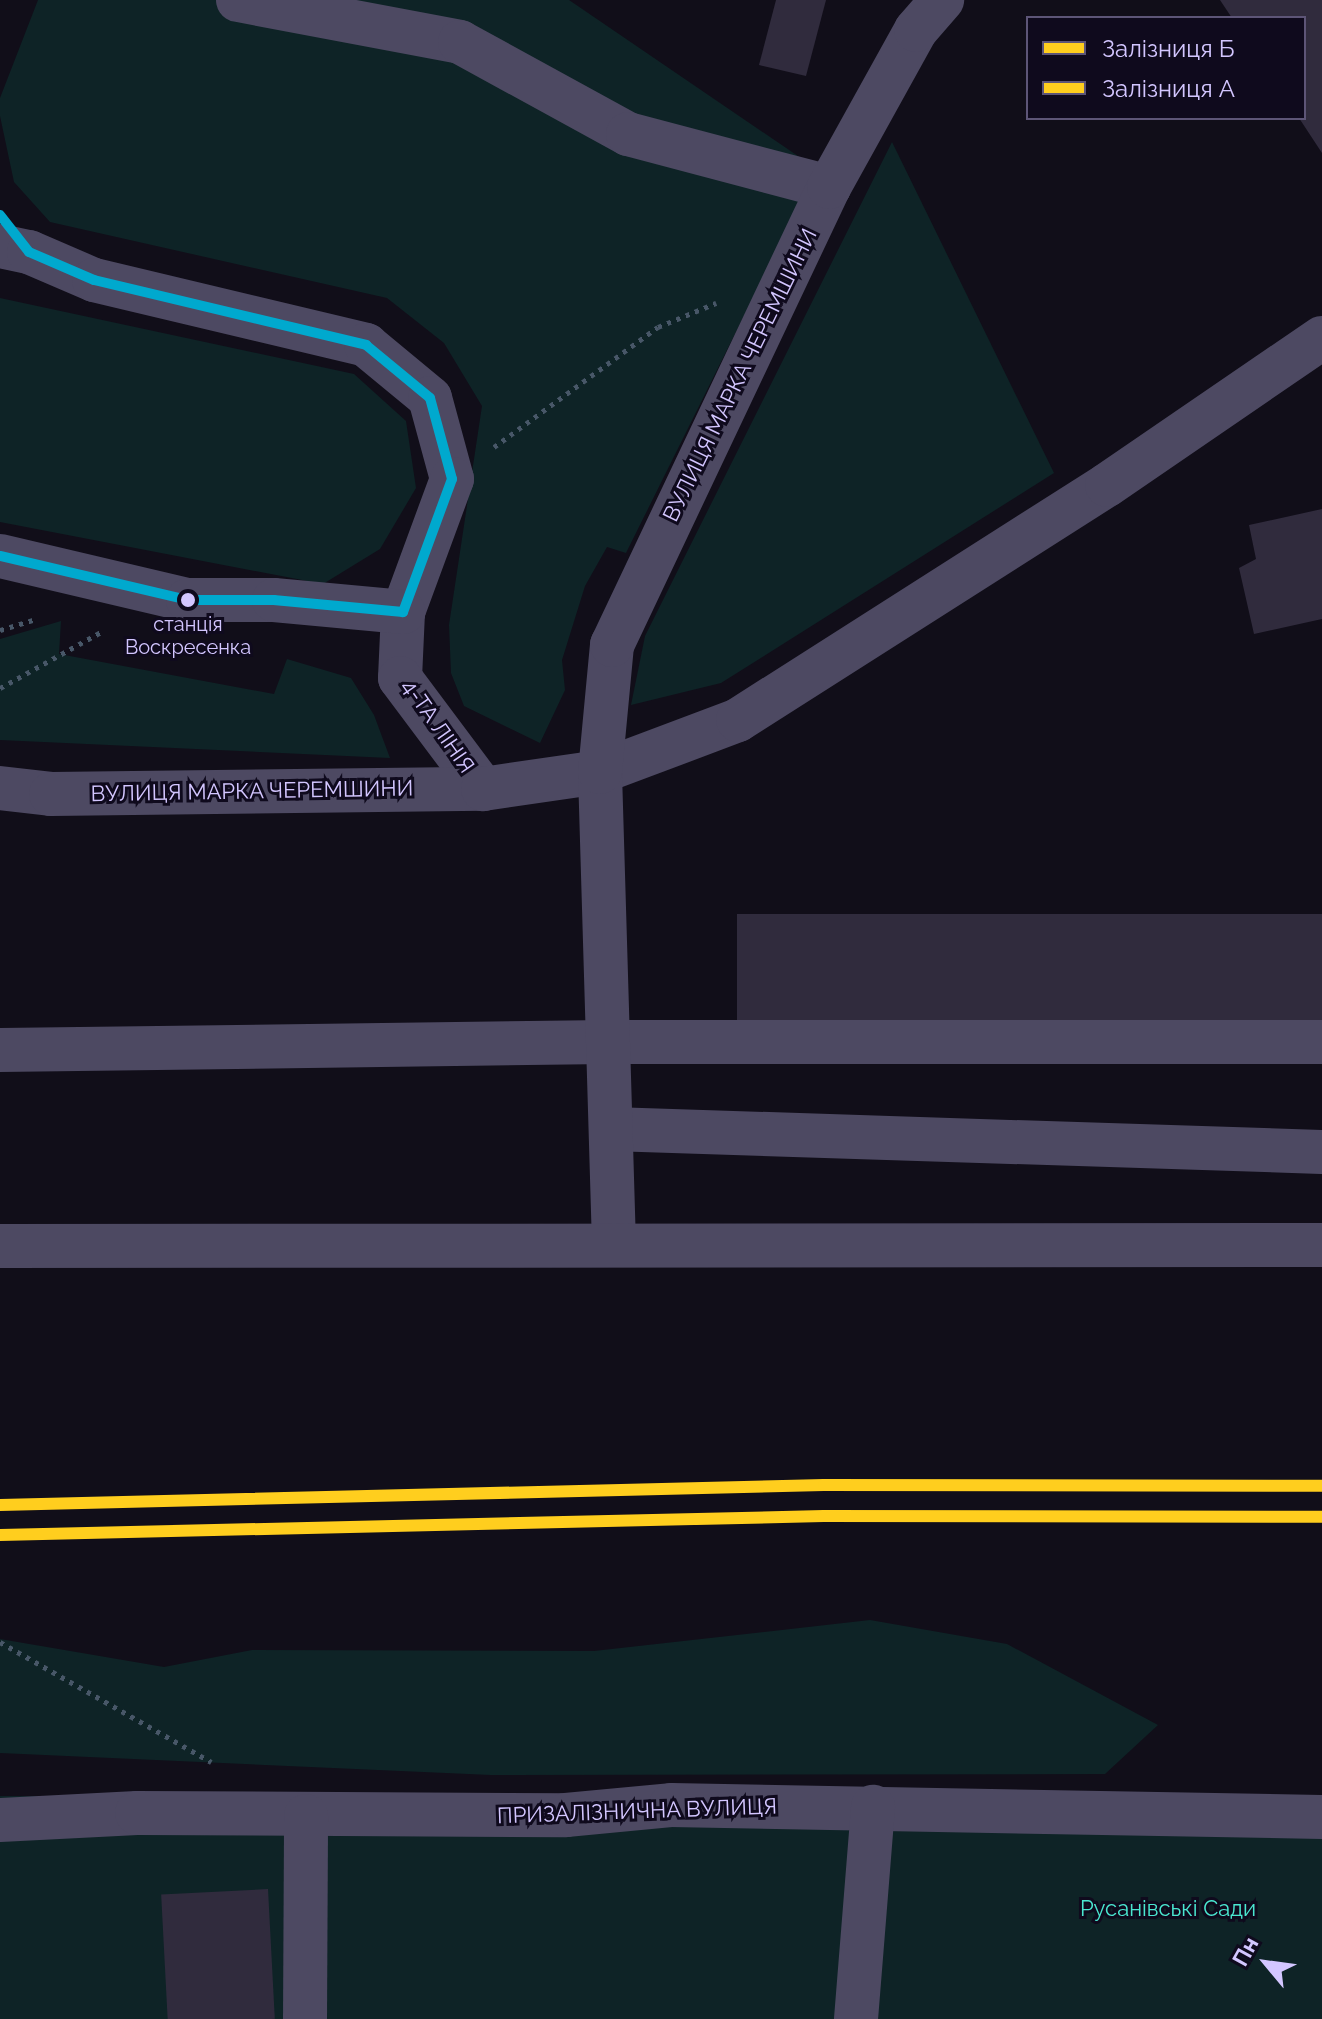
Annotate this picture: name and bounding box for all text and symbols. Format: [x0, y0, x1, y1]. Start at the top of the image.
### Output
legend [1026, 16, 1306, 120]
text: Залізниця Б [1102, 34, 1234, 63]
text: Залізниця A [1102, 74, 1235, 103]
street label: ВУЛИЦЯ МАРКА ЧЕРЕМШИНИ [657, 224, 823, 526]
marker: станція Воскресенка [180, 592, 196, 608]
place label: станція Воскресенка [125, 612, 251, 659]
street label: 4-ТА ЛІНІЯ [396, 674, 480, 778]
street label: ВУЛИЦЯ МАРКА ЧЕРЕМШИНИ [90, 775, 414, 807]
street label: ПРИЗАЛІЗНИЧНА ВУЛИЦЯ [496, 1793, 778, 1829]
park label: Русанівські Сади [1080, 1896, 1256, 1922]
north arrow [1226, 1923, 1306, 2003]
text: Пн [1227, 1932, 1263, 1970]

